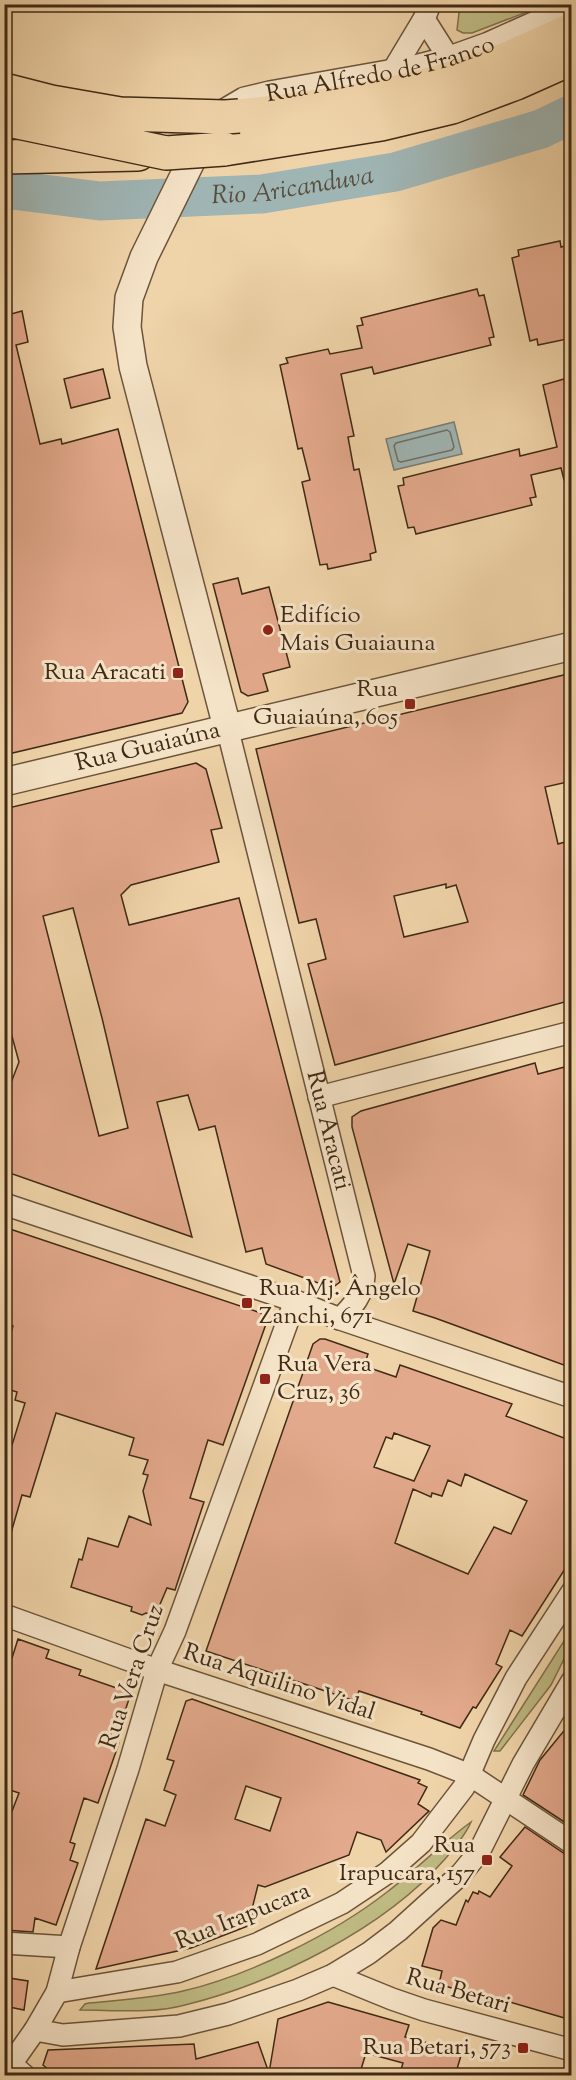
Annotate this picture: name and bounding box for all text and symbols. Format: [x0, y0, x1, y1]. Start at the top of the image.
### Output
street label: Rua Alfredo de Franco [264, 28, 500, 112]
water label: Rio Aricanduva [211, 157, 376, 215]
place label: Edifício Mais Guaiauna [280, 599, 436, 661]
marker: Edifício Mais Guaiauna [261, 623, 275, 637]
place label: Rua Aracati [44, 656, 166, 690]
marker: Rua Aracati [171, 666, 185, 680]
place label: Rua Guaiaúna, 605 [253, 673, 398, 735]
marker: Rua Guaiaúna, 605 [403, 697, 417, 711]
street label: Rua Guaiaúna [72, 714, 224, 781]
street label: Rua Aracati [296, 1067, 359, 1194]
place label: Rua Mj. Ângelo Zanchi, 671 [259, 1272, 421, 1334]
marker: Rua Mj. Ângelo Zanchi, 671 [240, 1296, 254, 1310]
place label: Rua Vera Cruz, 36 [277, 1348, 372, 1410]
marker: Rua Vera Cruz, 36 [258, 1372, 272, 1386]
street label: Rua Vera Cruz [92, 1600, 174, 1754]
street label: Rua Aquilino Vidal [178, 1636, 380, 1730]
place label: Rua Irapucara, 157 [339, 1829, 475, 1891]
marker: Rua Irapucara, 157 [480, 1853, 494, 1867]
street label: Rua Irapucara [170, 1874, 316, 1960]
street label: Rua Betari [402, 1961, 515, 2023]
place label: Rua Betari, 573 [362, 2031, 511, 2065]
marker: Rua Betari, 573 [516, 2041, 530, 2055]

